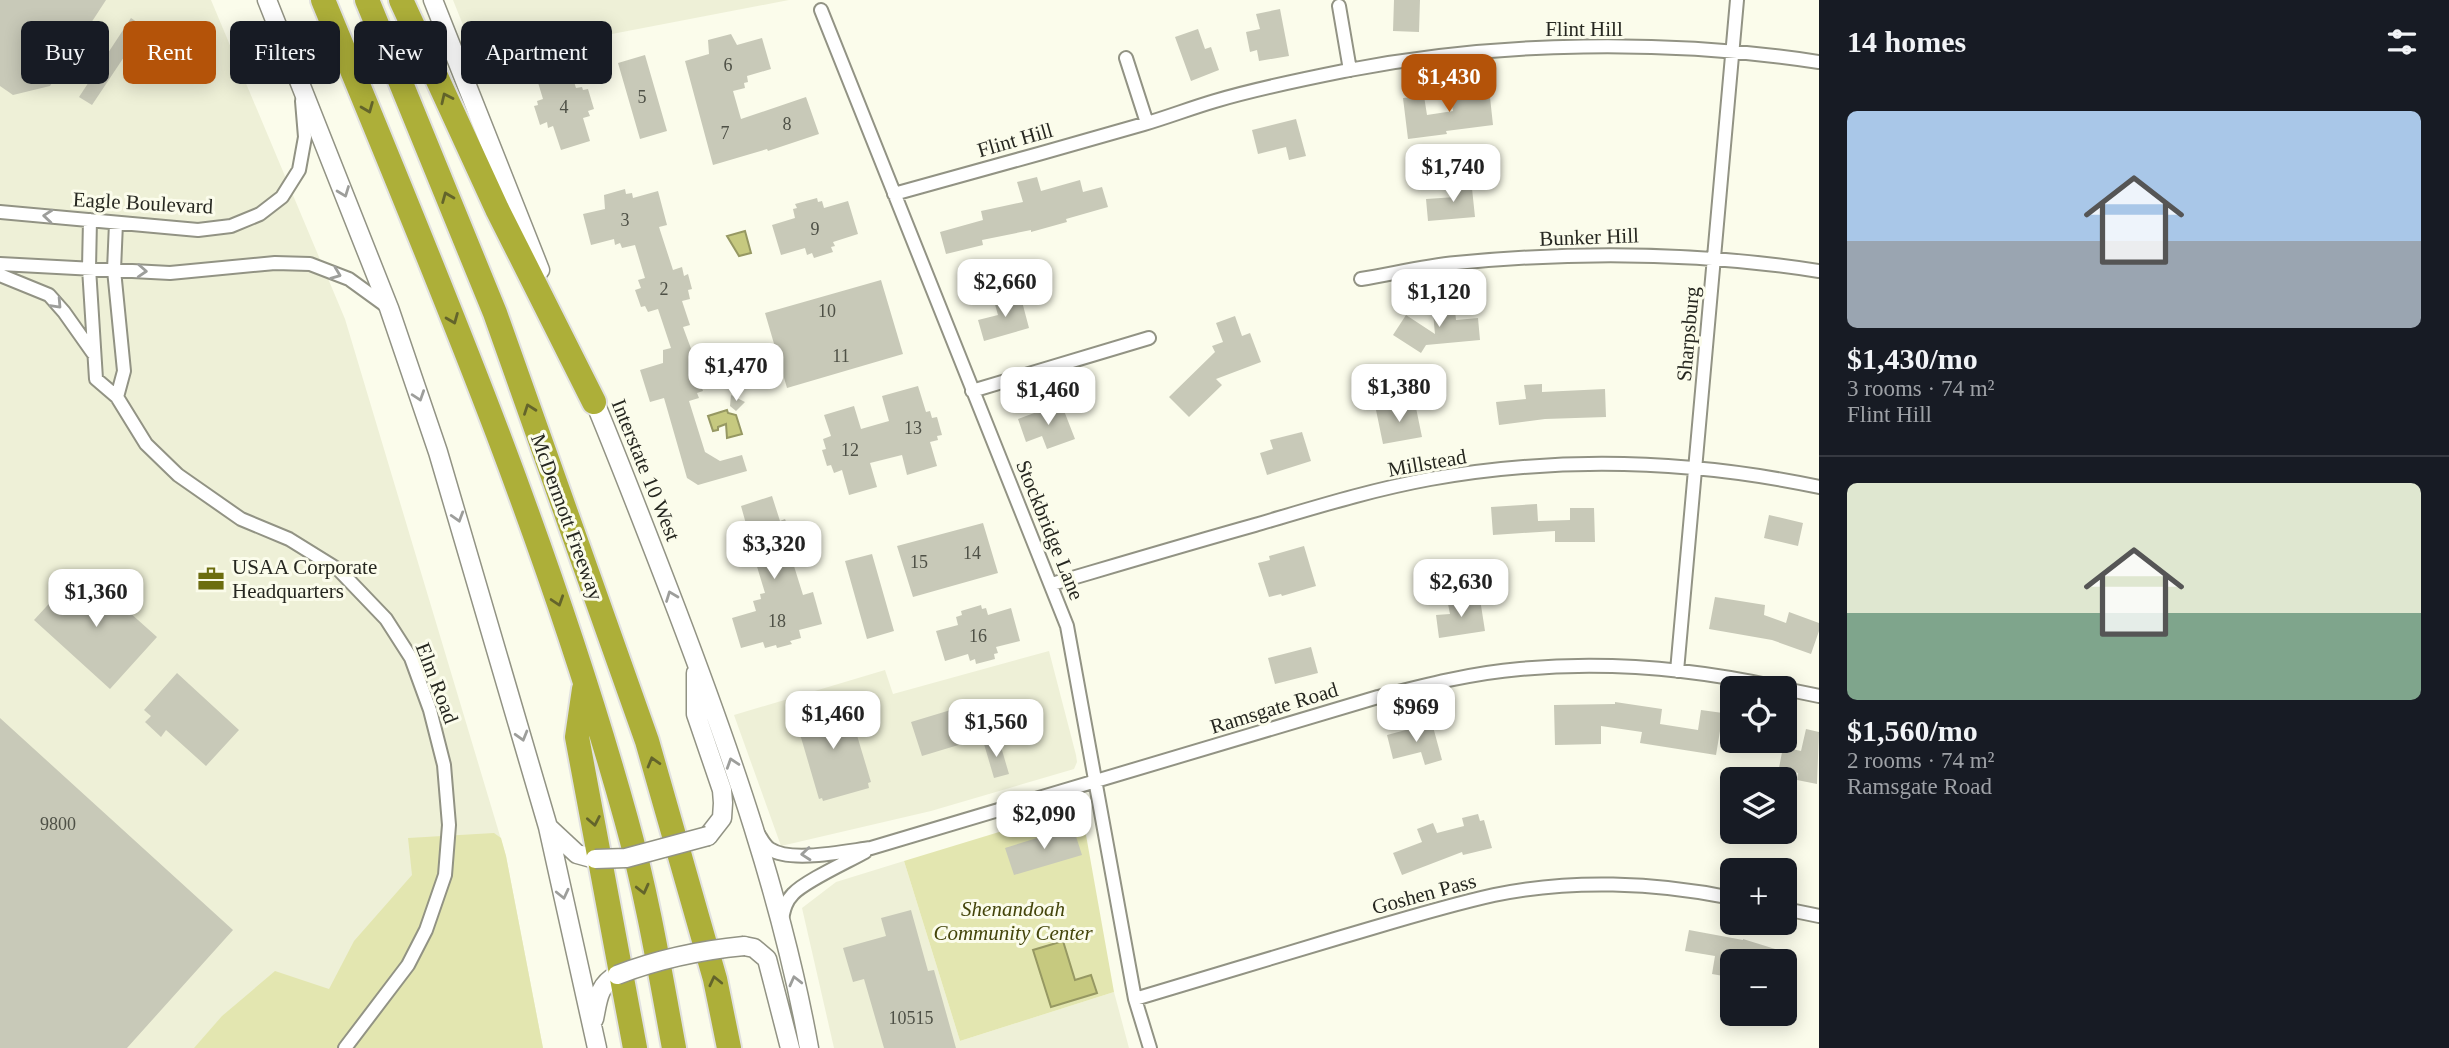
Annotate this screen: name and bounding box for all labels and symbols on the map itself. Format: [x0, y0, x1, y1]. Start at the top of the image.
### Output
street label: Flint Hill [1545, 17, 1623, 41]
pin: $1,430 [1392, 54, 1506, 114]
house number: 6 [724, 55, 733, 75]
house number: 5 [638, 87, 647, 107]
one-way arrow [440, 93, 454, 105]
house number: 4 [560, 97, 569, 117]
one-way arrow [360, 101, 374, 114]
house number: 8 [783, 114, 792, 134]
street label: Flint Hill [974, 118, 1056, 162]
house number: 7 [721, 123, 730, 143]
pin: $1,740 [1396, 144, 1510, 204]
one-way arrow [336, 186, 350, 198]
street label: Eagle Boulevard [72, 187, 214, 219]
one-way arrow [442, 191, 456, 203]
one-way arrow [42, 209, 54, 224]
house number: 3 [621, 210, 630, 230]
house number: 9 [811, 219, 820, 239]
street label: Bunker Hill [1539, 223, 1639, 251]
pin: $2,660 [948, 260, 1062, 319]
one-way arrow [136, 264, 147, 279]
one-way arrow [330, 266, 342, 280]
pin: $1,120 [1382, 270, 1496, 329]
house number: 2 [660, 279, 669, 299]
street label: Sharpsburg [1672, 285, 1704, 383]
one-way arrow [48, 296, 61, 309]
house number: 10 [818, 301, 836, 321]
one-way arrow [445, 313, 459, 325]
pin: $1,470 [679, 344, 793, 403]
house number: 11 [832, 346, 850, 366]
pin: $1,380 [1342, 364, 1456, 424]
pin: $1,460 [991, 368, 1105, 427]
one-way arrow [411, 390, 425, 402]
street label: Interstate 10 West [607, 396, 685, 545]
one-way arrow [523, 404, 537, 416]
house number: 13 [904, 418, 922, 438]
street label: McDermott Freeway [526, 430, 608, 604]
house number: 12 [841, 440, 859, 460]
street label: Millstead [1386, 444, 1469, 482]
street label: Stockbridge Lane [1011, 457, 1089, 603]
one-way arrow [449, 511, 464, 523]
pin: $3,320 [717, 522, 831, 581]
house number: 14 [963, 543, 981, 563]
house number: 15 [910, 552, 928, 572]
place label: USAA Corporate Headquarters [232, 555, 377, 603]
pin: $2,630 [1404, 560, 1518, 619]
office icon: USAA Corporate Headquarters [196, 564, 226, 594]
pin: $1,360 [39, 570, 153, 629]
one-way arrow [665, 590, 679, 602]
one-way arrow [550, 595, 565, 607]
house number: 18 [768, 611, 786, 631]
house number: 16 [969, 626, 987, 646]
street label: Elm Road [411, 639, 464, 727]
street label: Ramsgate Road [1207, 677, 1341, 739]
pin: $969 [1375, 684, 1457, 744]
pin: $1,460 [776, 692, 890, 751]
pin: $1,560 [939, 700, 1053, 759]
one-way arrow [514, 730, 528, 742]
one-way arrow [647, 757, 661, 769]
one-way arrow [726, 757, 741, 769]
pin: $2,090 [987, 792, 1101, 851]
house number: 9800 [40, 814, 76, 834]
one-way arrow [585, 815, 600, 827]
one-way arrow [800, 846, 811, 861]
street label: Goshen Pass [1369, 869, 1479, 919]
one-way arrow [635, 883, 649, 895]
one-way arrow [555, 888, 569, 900]
park label: Shenandoah Community Center [933, 897, 1093, 945]
one-way arrow [709, 975, 723, 987]
one-way arrow [789, 975, 803, 987]
house number: 10515 [889, 1008, 934, 1028]

